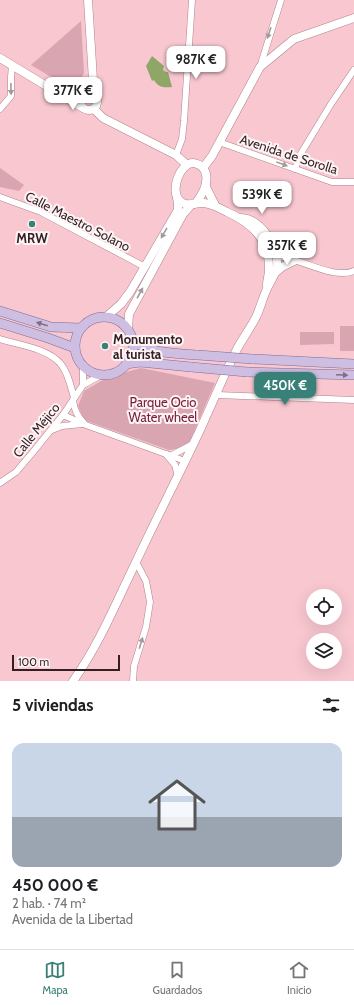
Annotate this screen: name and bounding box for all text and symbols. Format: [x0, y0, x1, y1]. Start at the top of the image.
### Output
one-way arrow [266, 27, 272, 39]
pin: 987K € [163, 46, 229, 80]
text: 987K € [175, 51, 217, 67]
pin: 377K € [40, 77, 106, 111]
text: 377K € [53, 82, 93, 98]
one-way arrow [8, 83, 14, 96]
street label: Avenida de Sorolla [238, 131, 341, 178]
one-way arrow [276, 162, 288, 168]
pin: 539K € [229, 181, 295, 215]
text: 539K € [242, 186, 282, 202]
street label: Calle Maestro Solano [23, 188, 133, 254]
marker: MRW [27, 219, 37, 229]
one-way arrow [161, 227, 168, 239]
place label: MRW [16, 230, 48, 246]
pin: 357K € [254, 232, 320, 266]
text: 357K € [267, 237, 307, 253]
one-way arrow [137, 287, 144, 298]
one-way arrow [36, 321, 48, 327]
place label: Monumento al turista [113, 331, 183, 362]
marker: Monumento al turista [100, 341, 110, 351]
pin: 450K € [252, 372, 318, 406]
one-way arrow [336, 372, 349, 378]
text: 450K € [263, 377, 307, 393]
park label: Parque Ocio Water wheel [129, 394, 197, 425]
street label: Calle Méjico [9, 400, 64, 461]
map controls [306, 589, 342, 669]
button: locate [306, 589, 342, 625]
button: layers [306, 633, 342, 669]
one-way arrow [138, 637, 144, 649]
scale bar [12, 653, 120, 672]
text: 100 m [18, 655, 49, 669]
icon: filters [320, 694, 342, 716]
text: 5 viviendas [12, 695, 93, 715]
icon: home [141, 769, 213, 841]
text: 450 000 € [12, 875, 98, 895]
text: 2 hab. · 74 m² [12, 895, 86, 911]
text: Avenida de la Libertad [12, 911, 133, 927]
tab: Mapa [42, 959, 68, 997]
tab: Guardados [153, 959, 202, 997]
tab: Inicio [287, 959, 312, 997]

